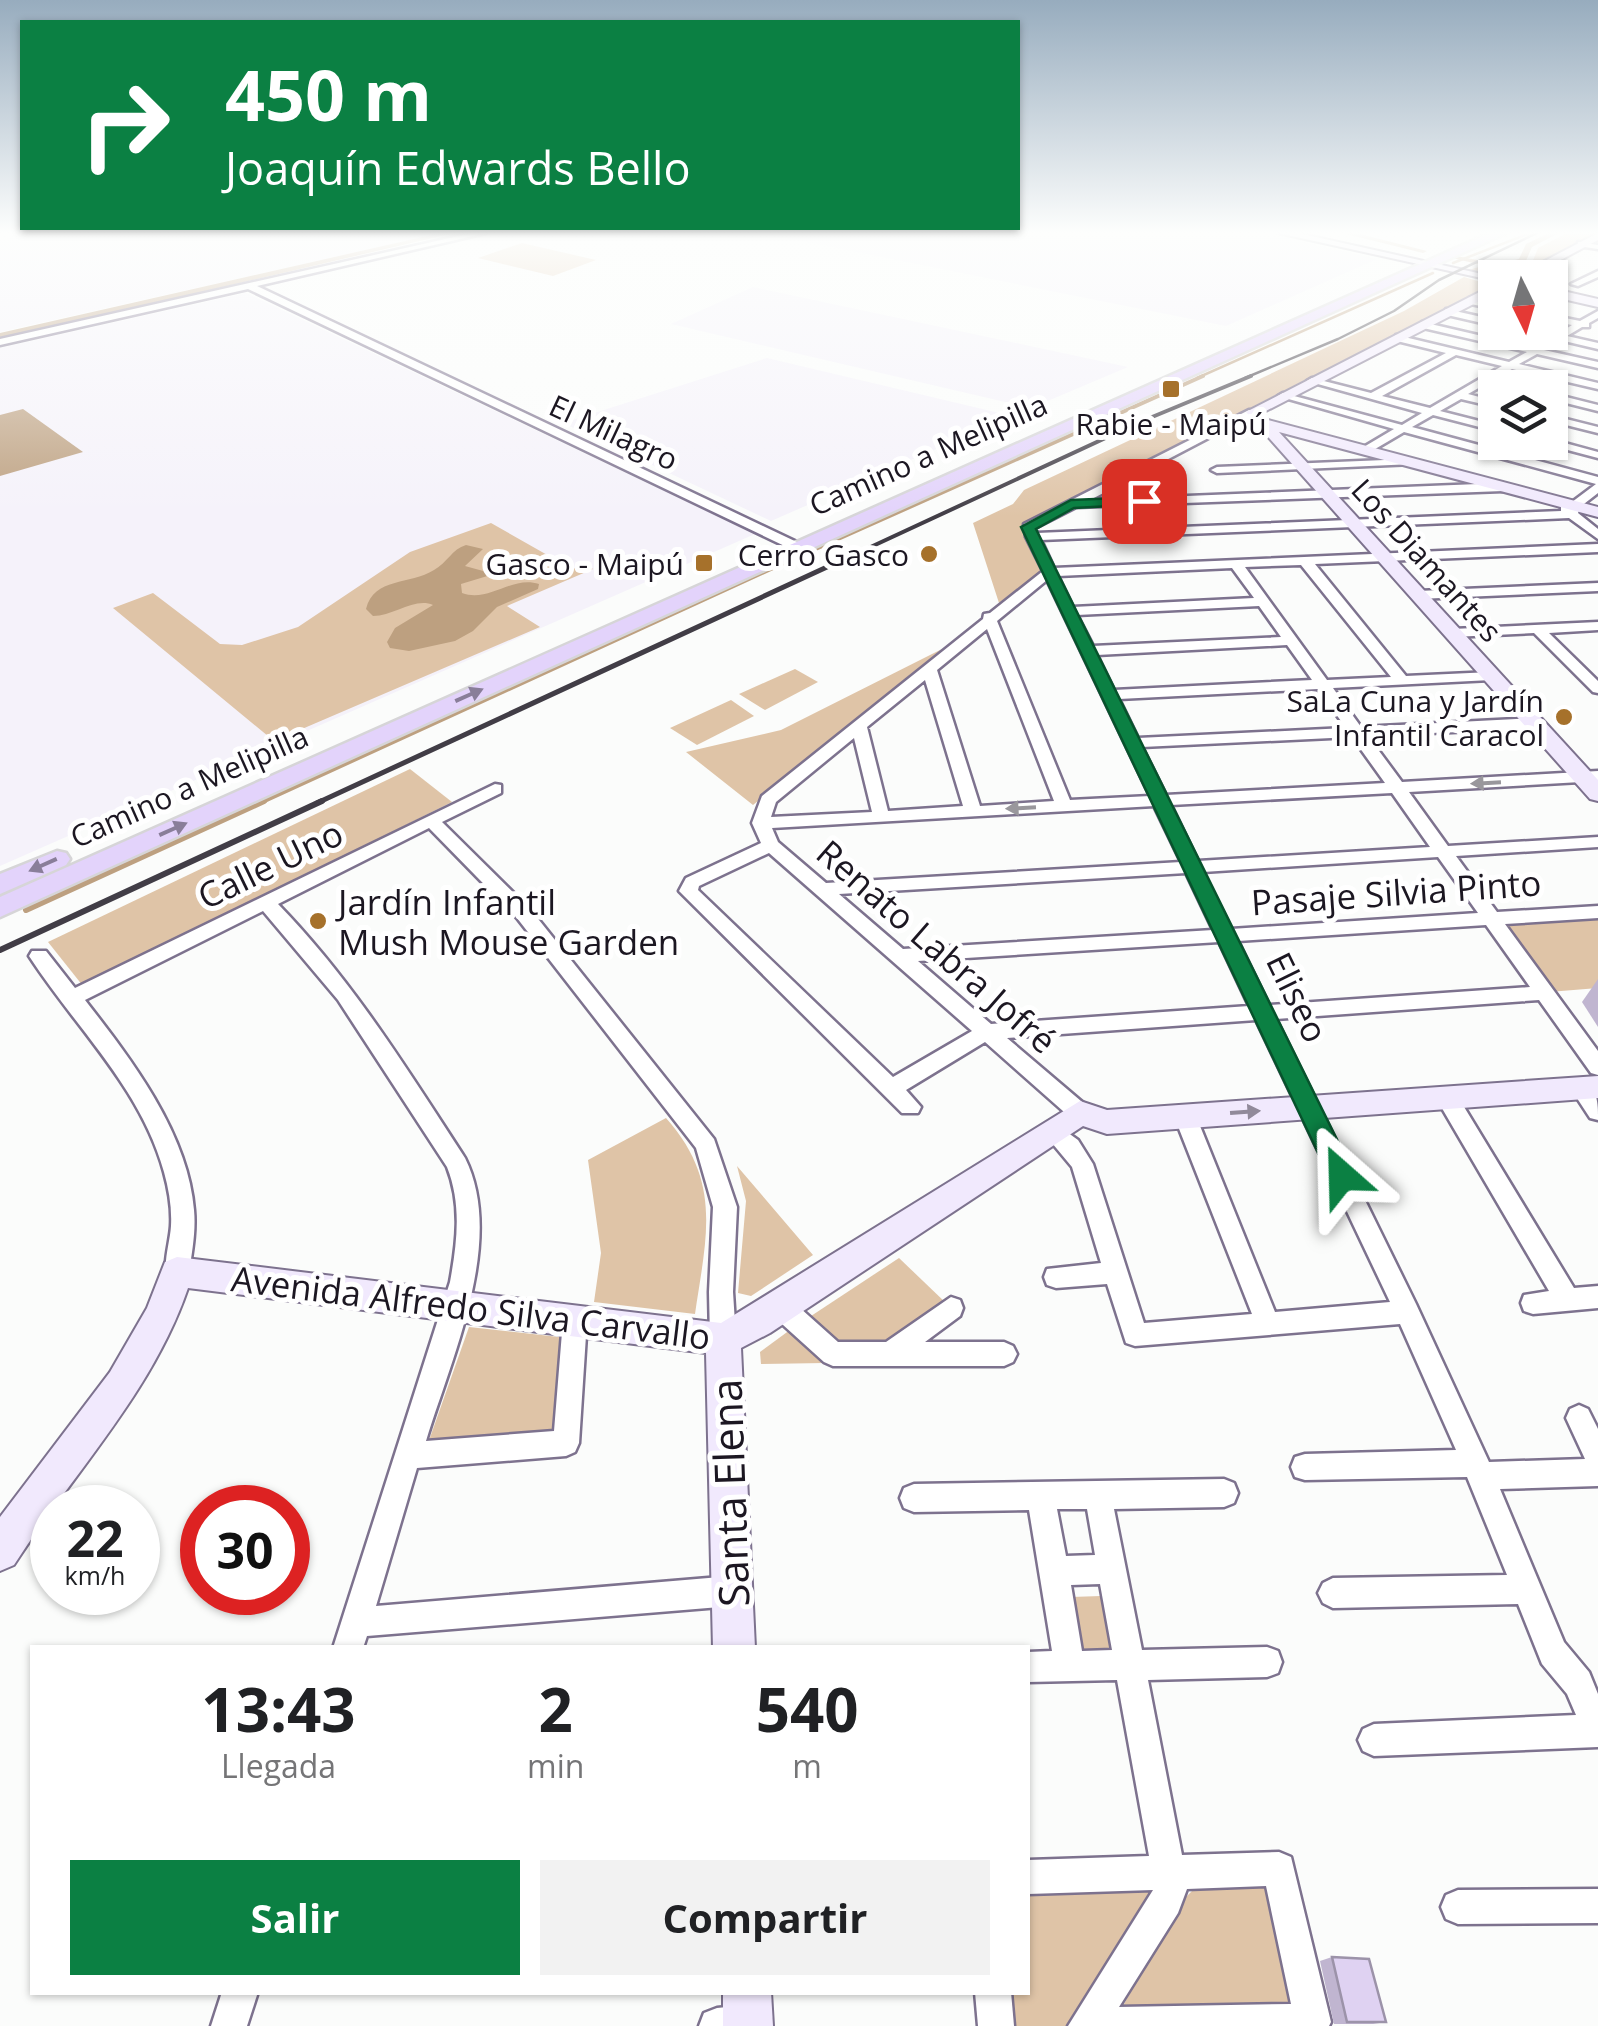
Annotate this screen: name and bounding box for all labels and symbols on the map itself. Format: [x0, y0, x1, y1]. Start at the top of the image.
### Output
north arrow [1478, 260, 1568, 350]
marker: Rabie - Maipú [1160, 378, 1182, 400]
street label: Camino a Melipilla [803, 383, 1053, 525]
street label: El Milagro [543, 384, 685, 480]
place label: Rabie - Maipú [1075, 403, 1267, 444]
pin [1102, 459, 1187, 544]
street label: Los Diamantes [1343, 470, 1511, 650]
place label: Cerro Gasco [738, 534, 909, 575]
place label: Gasco - Maipú [486, 543, 684, 584]
marker: Cerro Gasco [918, 543, 940, 565]
marker: Gasco - Maipú [693, 552, 715, 574]
place label: SaLa Cuna y Jardín Infantil Caracol [1286, 680, 1544, 755]
one-way arrow [455, 686, 484, 703]
marker: SaLa Cuna y Jardín Infantil Caracol [1553, 706, 1575, 728]
street label: Camino a Melipilla [64, 715, 314, 857]
one-way arrow [1469, 775, 1501, 791]
one-way arrow [1005, 800, 1037, 816]
street label: Calle Uno [190, 809, 350, 919]
one-way arrow [159, 821, 188, 838]
street label: Renato Labra Jofré [807, 829, 1067, 1063]
one-way arrow [28, 857, 57, 874]
street label: Pasaje Silvia Pinto [1249, 858, 1543, 926]
place label: Jardín Infantil Mush Mouse Garden [335, 878, 679, 965]
marker: Jardín Infantil Mush Mouse Garden [307, 910, 329, 932]
street label: Eliseo [1256, 944, 1340, 1050]
one-way arrow [1230, 1104, 1262, 1120]
position arrow [1290, 1124, 1394, 1228]
street label: Avenida Alfredo Silva Carvallo [229, 1254, 713, 1360]
street label: Santa Elena [697, 1378, 761, 1608]
speed limit sign: 30 [180, 1485, 310, 1615]

